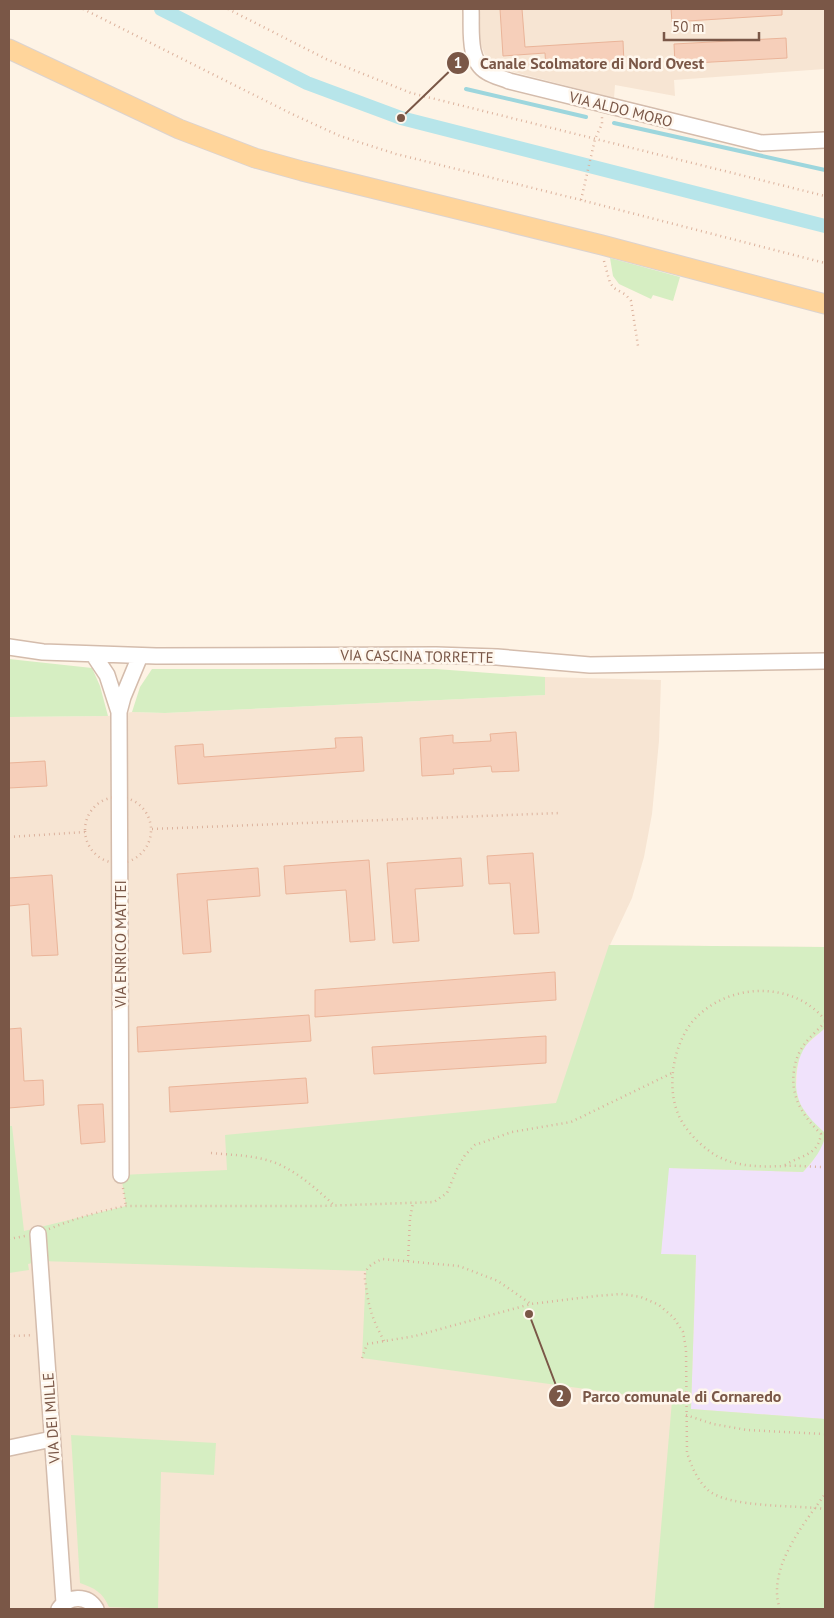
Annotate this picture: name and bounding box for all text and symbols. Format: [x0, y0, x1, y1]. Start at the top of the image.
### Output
scale bar [664, 10, 759, 42]
text: 50 m [672, 17, 705, 36]
callout: Canale Scolmatore di Nord Ovest [445, 48, 714, 79]
text: 1 [454, 53, 462, 72]
text: Canale Scolmatore di Nord Ovest [480, 53, 704, 73]
street label: VIA ALDO MORO [566, 87, 675, 131]
street label: VIA CASCINA TORRETTE [339, 645, 494, 667]
street label: VIA ENRICO MATTEI [111, 880, 130, 1009]
street label: VIA DEI MILLE [38, 1372, 64, 1465]
callout: Parco comunale di Cornaredo [547, 1381, 791, 1412]
text: 2 [556, 1386, 564, 1405]
text: Parco comunale di Cornaredo [583, 1386, 782, 1406]

